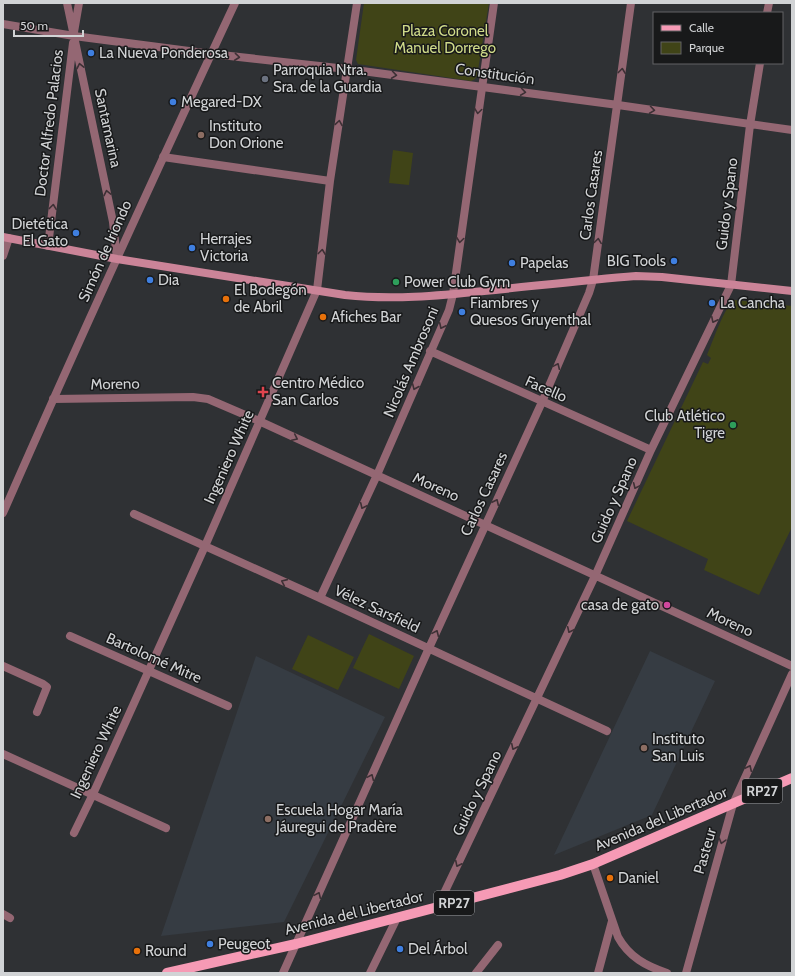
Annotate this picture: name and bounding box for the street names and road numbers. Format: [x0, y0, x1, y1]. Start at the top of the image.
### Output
street label: Doctor Alfredo Palacios [31, 49, 67, 197]
street label: Constitución [454, 60, 536, 88]
street label: Santamarina [91, 87, 125, 170]
street label: Carlos Casares [576, 149, 606, 241]
street label: Guido y Spano [712, 157, 742, 251]
street label: Simón de Iriondo [75, 197, 135, 305]
street label: Nicolás Ambrosoni [380, 304, 442, 420]
street label: Facello [522, 372, 570, 406]
street label: Moreno [90, 375, 140, 393]
street label: Ingeniero White [200, 407, 258, 507]
street label: Carlos Casares [457, 449, 511, 539]
street label: Guido y Spano [587, 454, 641, 546]
street label: Moreno [410, 469, 462, 505]
street label: Vélez Sarsfield [331, 581, 423, 637]
street label: Moreno [704, 603, 756, 641]
street label: Bartolomé Mitre [103, 629, 205, 687]
street label: Ingeniero White [67, 702, 126, 801]
street label: Guido y Spano [449, 747, 505, 839]
road number: RP27 [742, 779, 782, 803]
street label: Avenida del Libertador [592, 783, 730, 855]
street label: Pasteur [690, 826, 720, 876]
street label: Avenida del Libertador [283, 887, 425, 939]
road number: RP27 [434, 891, 474, 915]

